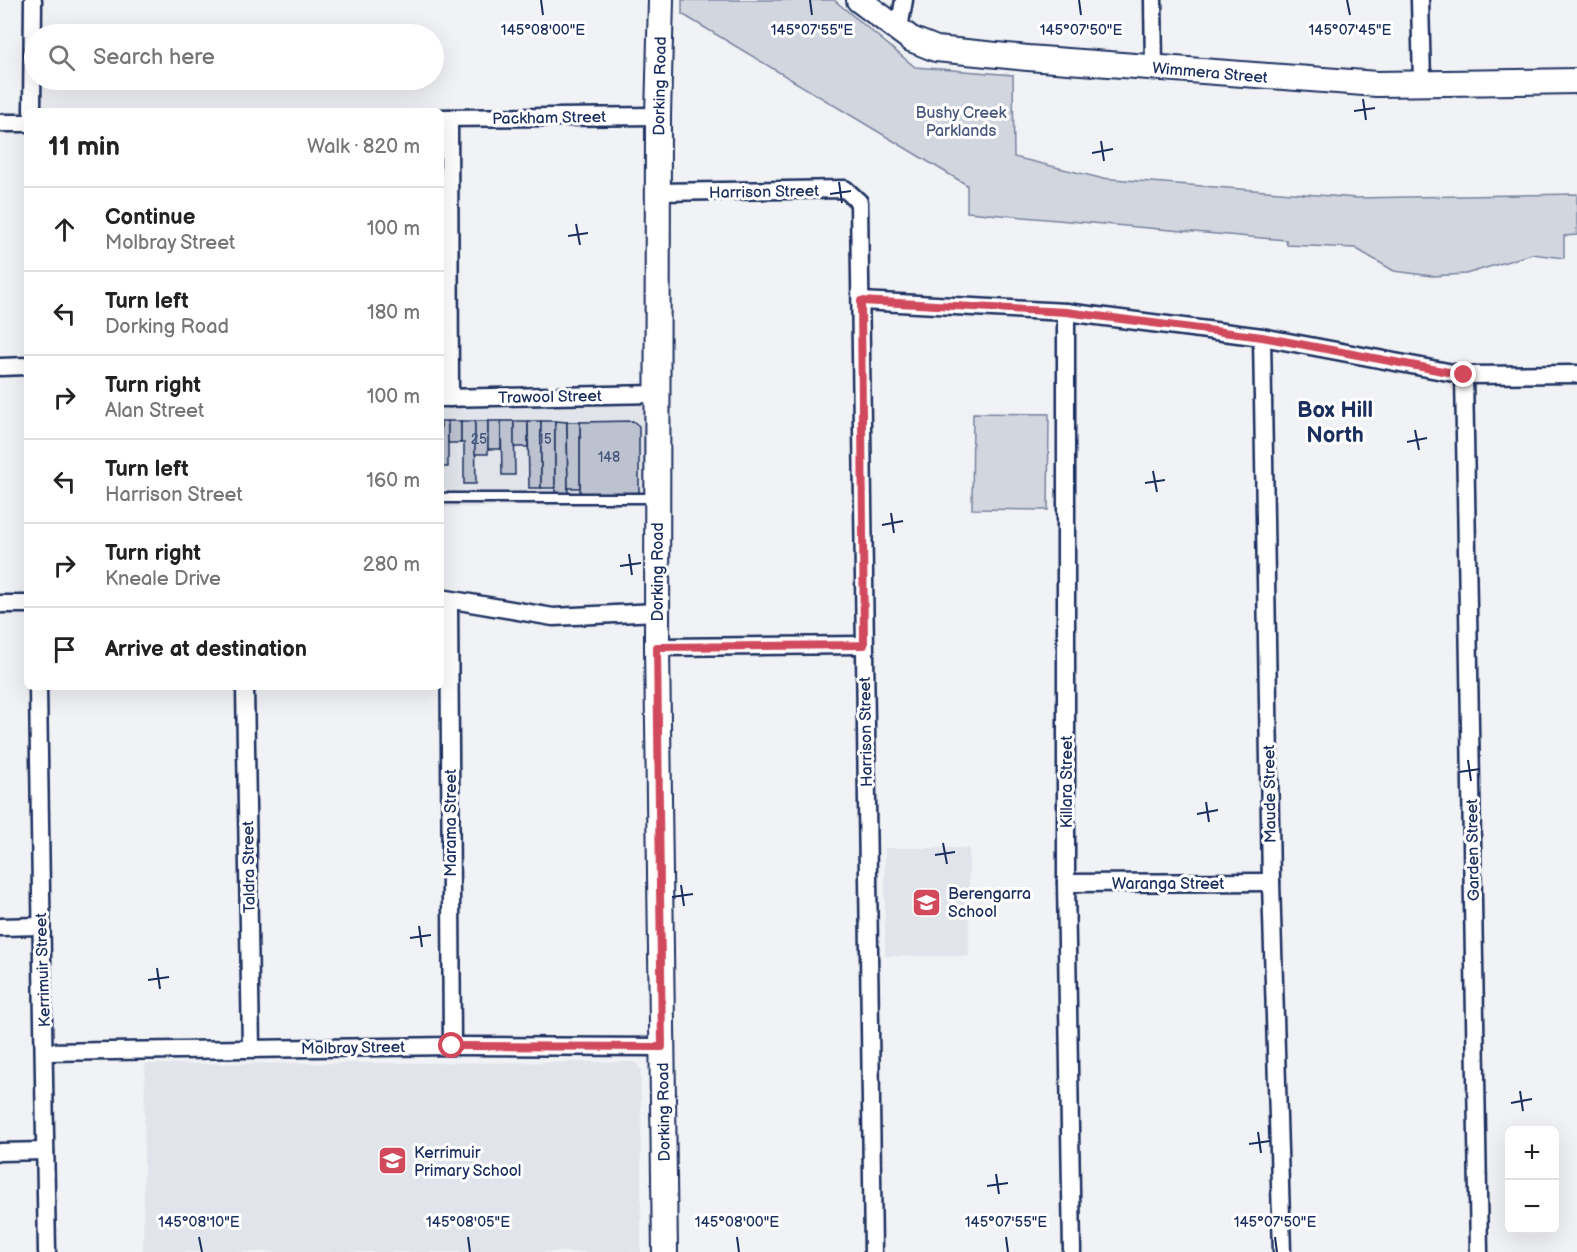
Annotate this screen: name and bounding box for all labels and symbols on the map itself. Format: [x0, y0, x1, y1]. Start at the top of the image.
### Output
text: 145°08'00"E [501, 21, 585, 40]
text: 145°07'55"E [771, 21, 853, 40]
text: 145°07'50"E [1040, 21, 1122, 40]
text: 145°07'45"E [1308, 21, 1392, 40]
street label: Dorking Road [650, 36, 671, 136]
street label: Wimmera Street [1151, 59, 1269, 88]
park label: Bushy Creek Parklands [916, 104, 1007, 141]
street label: Packham Street [492, 108, 606, 129]
street label: Harrison Street [709, 182, 819, 203]
route end [1450, 361, 1476, 387]
street label: Trawool Street [498, 387, 602, 408]
district label: Box Hill North [1297, 397, 1373, 449]
house number: 25 [471, 431, 487, 448]
house number: 15 [538, 431, 552, 448]
house number: 148 [598, 449, 620, 466]
street label: Dorking Road [649, 522, 668, 622]
street label: Harrison Street [856, 677, 877, 787]
street label: Killara Street [1058, 736, 1077, 828]
street label: Maude Street [1260, 745, 1281, 843]
street label: Marama Street [442, 769, 461, 877]
street label: Garden Street [1463, 799, 1484, 901]
street label: Taldra Street [239, 821, 260, 913]
street label: Waranga Street [1112, 875, 1224, 894]
place label: Berengarra School [948, 885, 1031, 922]
school or university icon: Berengarra School [911, 886, 943, 918]
street label: Kerrimuir Street [32, 912, 55, 1027]
route start [438, 1032, 464, 1058]
street label: Molbray Street [301, 1038, 405, 1059]
street label: Dorking Road [654, 1062, 675, 1162]
place label: Kerrimuir Primary School [414, 1144, 521, 1181]
school or university icon: Kerrimuir Primary School [377, 1145, 409, 1177]
text: 145°08'10"E [158, 1213, 240, 1232]
text: 145°08'05"E [426, 1213, 510, 1232]
text: 145°08'00"E [695, 1213, 779, 1232]
text: 145°07'55"E [965, 1213, 1047, 1232]
text: 145°07'50"E [1234, 1213, 1316, 1232]

